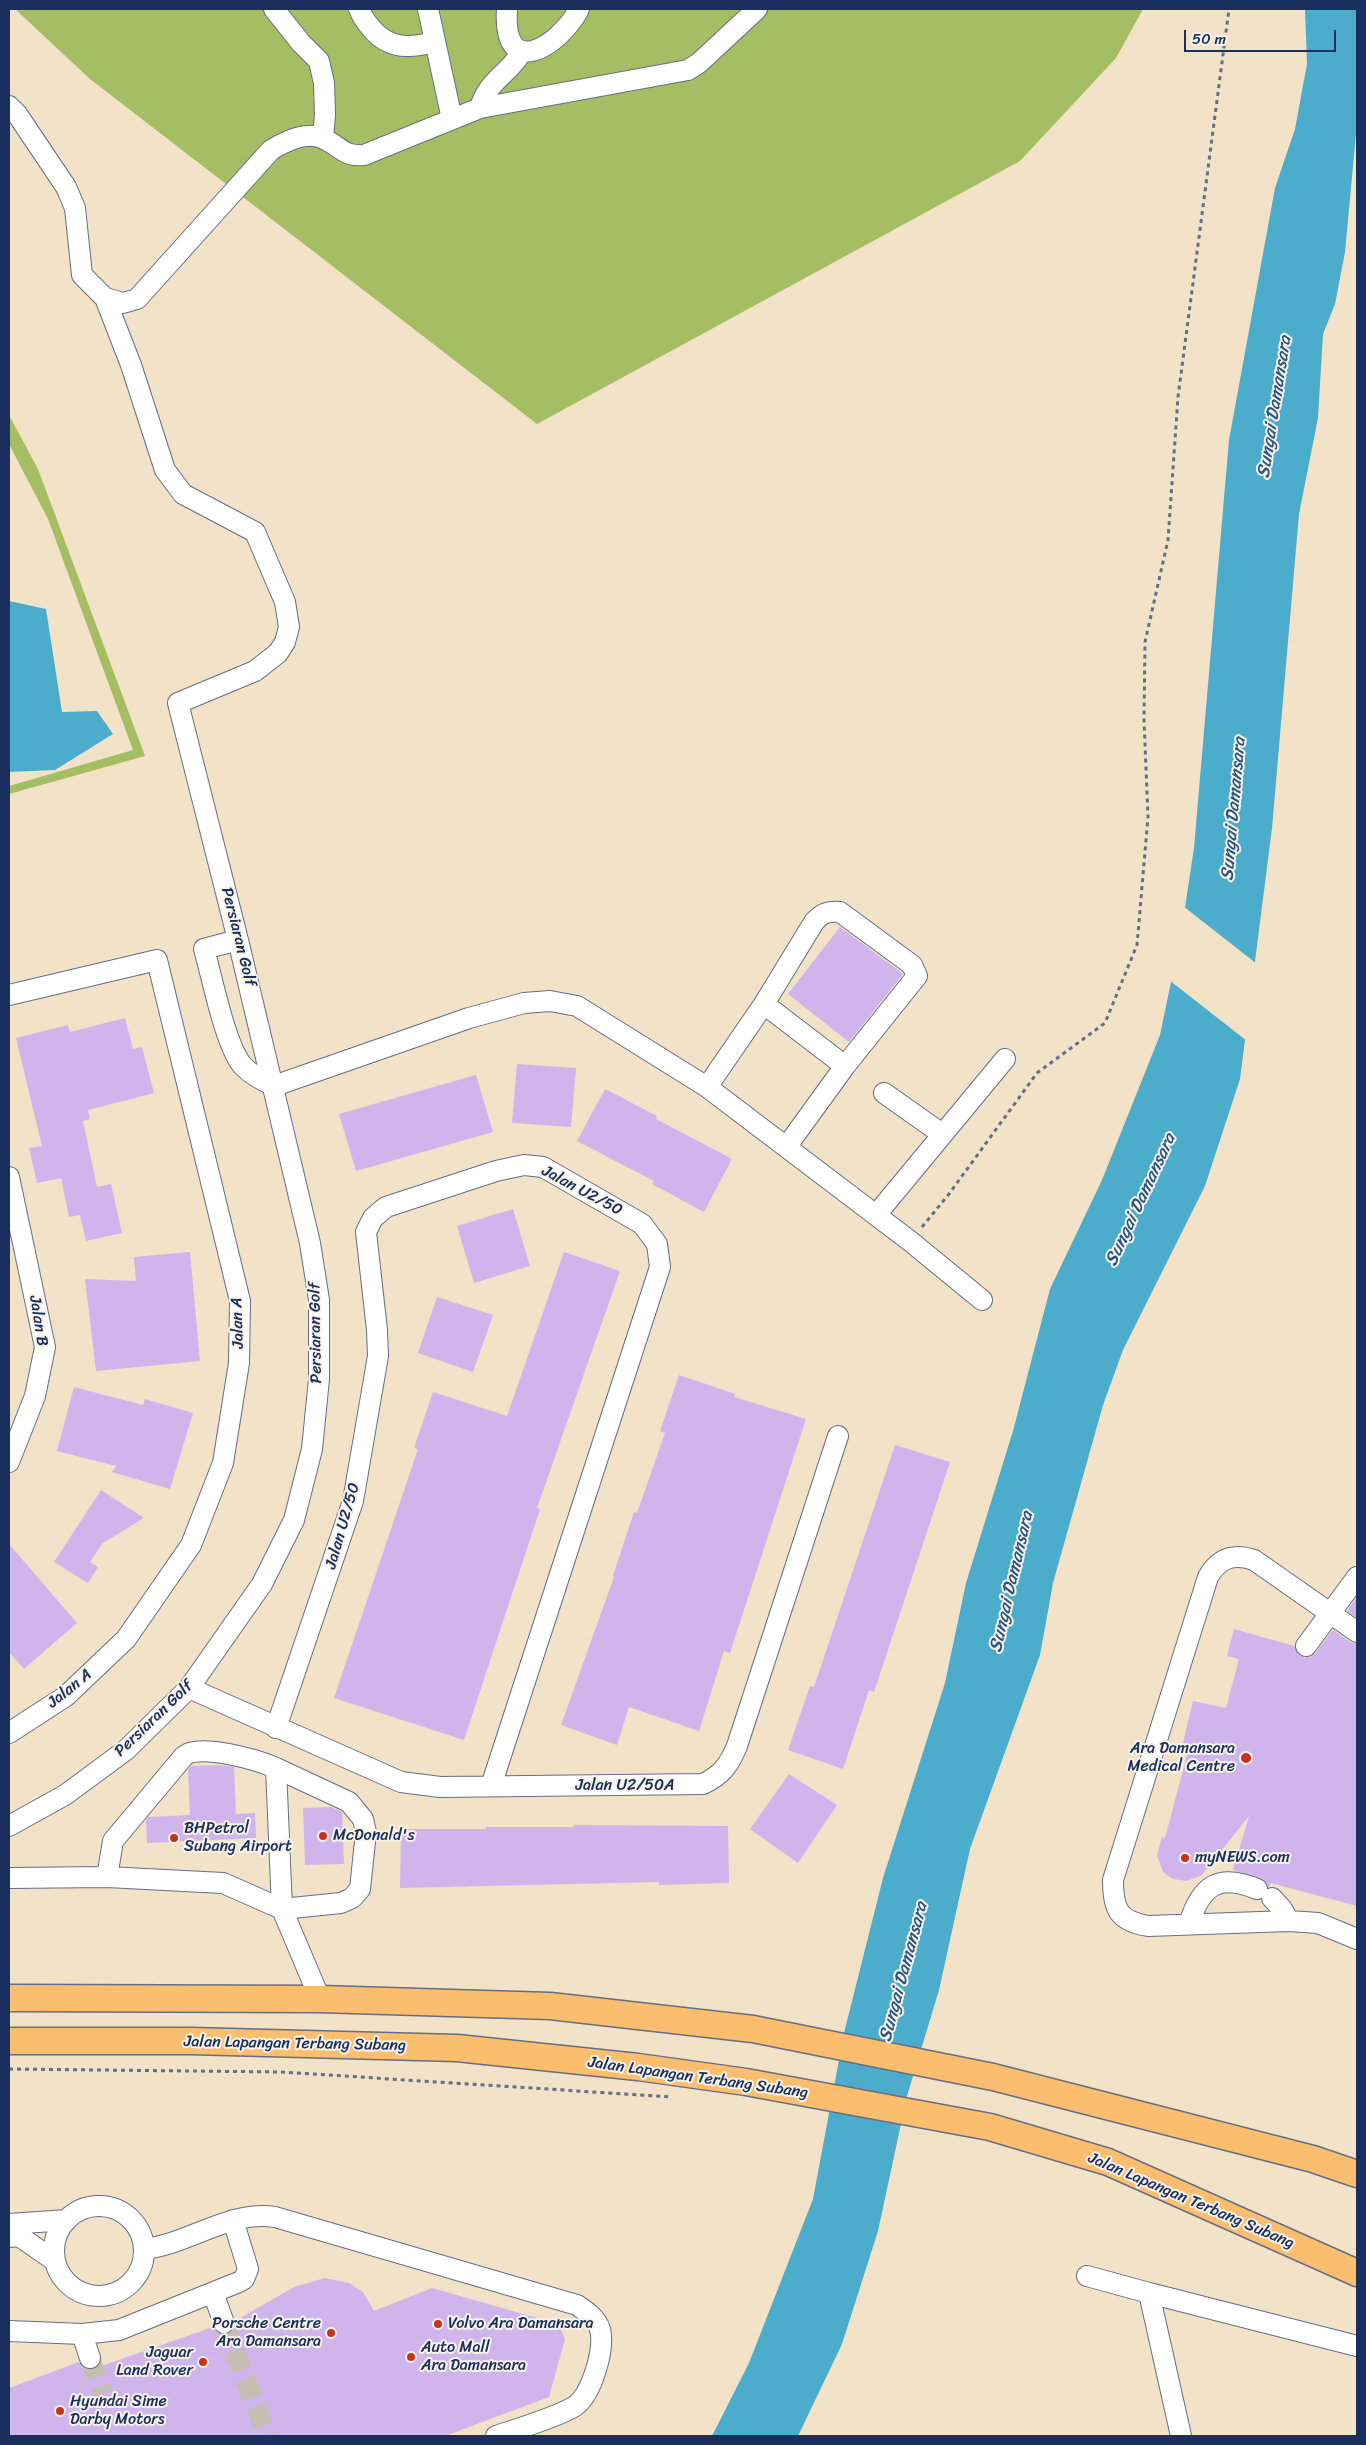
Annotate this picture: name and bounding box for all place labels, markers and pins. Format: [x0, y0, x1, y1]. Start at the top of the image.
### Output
place label: Ara Damansara Medical Centre [1128, 1739, 1235, 1777]
marker: Ara Damansara Medical Centre [1239, 1751, 1253, 1765]
place label: BHPetrol Subang Airport [184, 1819, 292, 1857]
place label: McDonald's [333, 1826, 415, 1846]
marker: McDonald's [317, 1830, 329, 1842]
marker: BHPetrol Subang Airport [168, 1832, 180, 1844]
place label: myNEWS.com [1195, 1848, 1290, 1868]
marker: myNEWS.com [1179, 1852, 1191, 1864]
place label: Porsche Centre Ara Damansara [212, 2314, 321, 2352]
place label: Volvo Ara Damansara [448, 2314, 594, 2334]
marker: Volvo Ara Damansara [432, 2318, 444, 2330]
marker: Porsche Centre Ara Damansara [325, 2327, 337, 2339]
place label: Auto Mall Ara Damansara [421, 2338, 526, 2376]
place label: Jaguar Land Rover [116, 2343, 193, 2381]
marker: Auto Mall Ara Damansara [405, 2351, 417, 2363]
marker: Jaguar Land Rover [197, 2356, 209, 2368]
place label: Hyundai Sime Darby Motors [70, 2392, 167, 2430]
marker: Hyundai Sime Darby Motors [54, 2405, 66, 2417]

